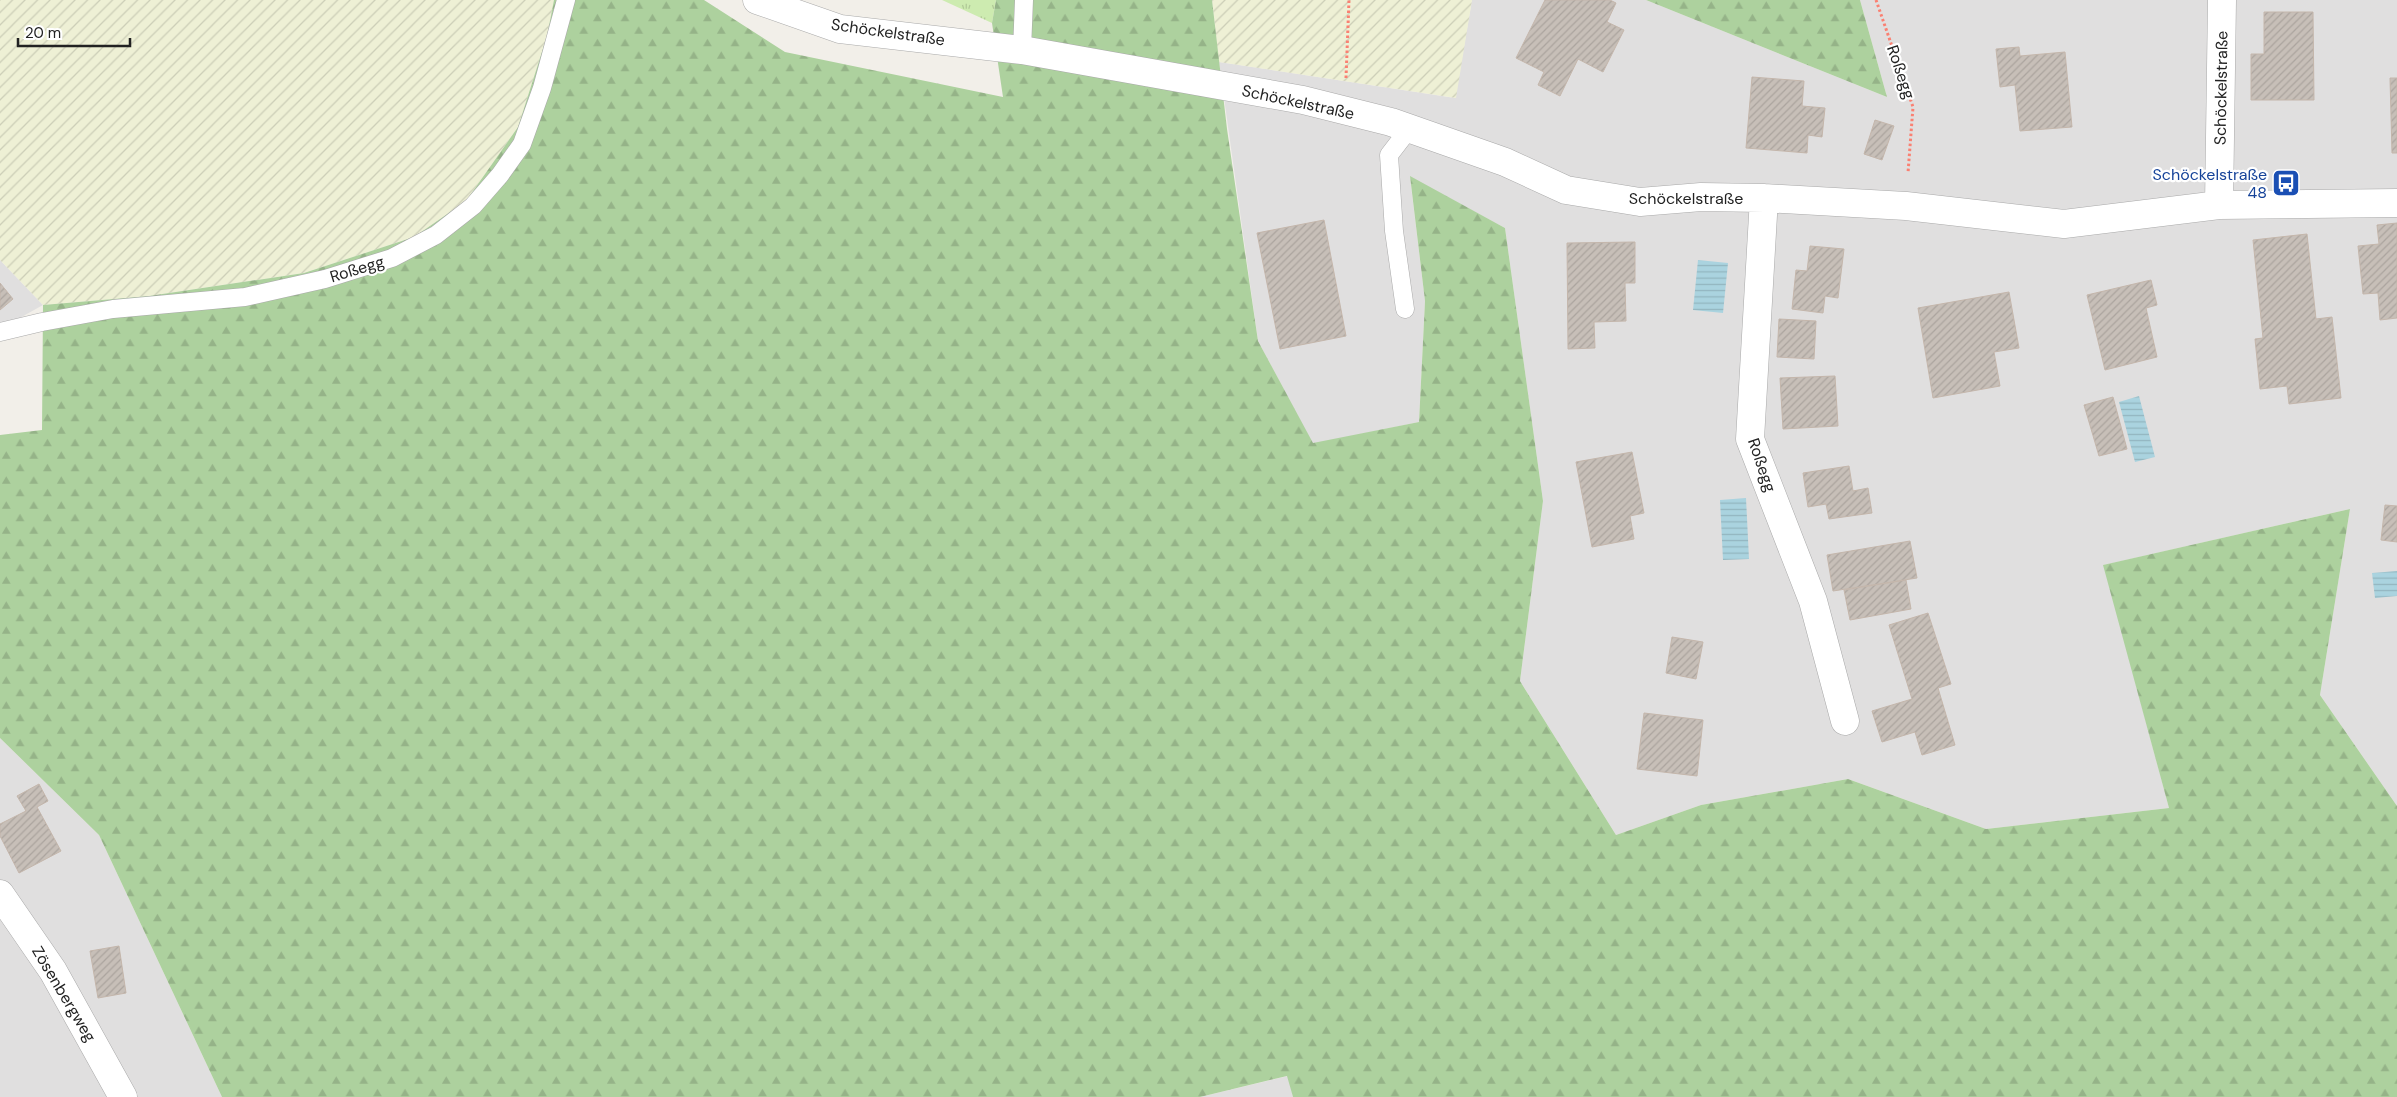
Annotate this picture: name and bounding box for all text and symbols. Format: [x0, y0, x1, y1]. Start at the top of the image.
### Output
street label: Schöckelstraße [830, 14, 946, 50]
scale bar [18, 15, 130, 47]
text: 20 m [25, 23, 61, 43]
street label: Schöckelstraße [2210, 31, 2232, 145]
street label: Roßegg [1882, 42, 1920, 102]
street label: Schöckelstraße [1240, 80, 1356, 124]
place label: Schöckelstraße 48 [2153, 164, 2267, 203]
bus stop icon: Schöckelstraße 48 [2271, 168, 2301, 198]
street label: Schöckelstraße [1629, 188, 1743, 209]
street label: Roßegg [327, 251, 387, 287]
street label: Roßegg [1743, 435, 1781, 495]
street label: Zösenbergweg [27, 942, 101, 1046]

